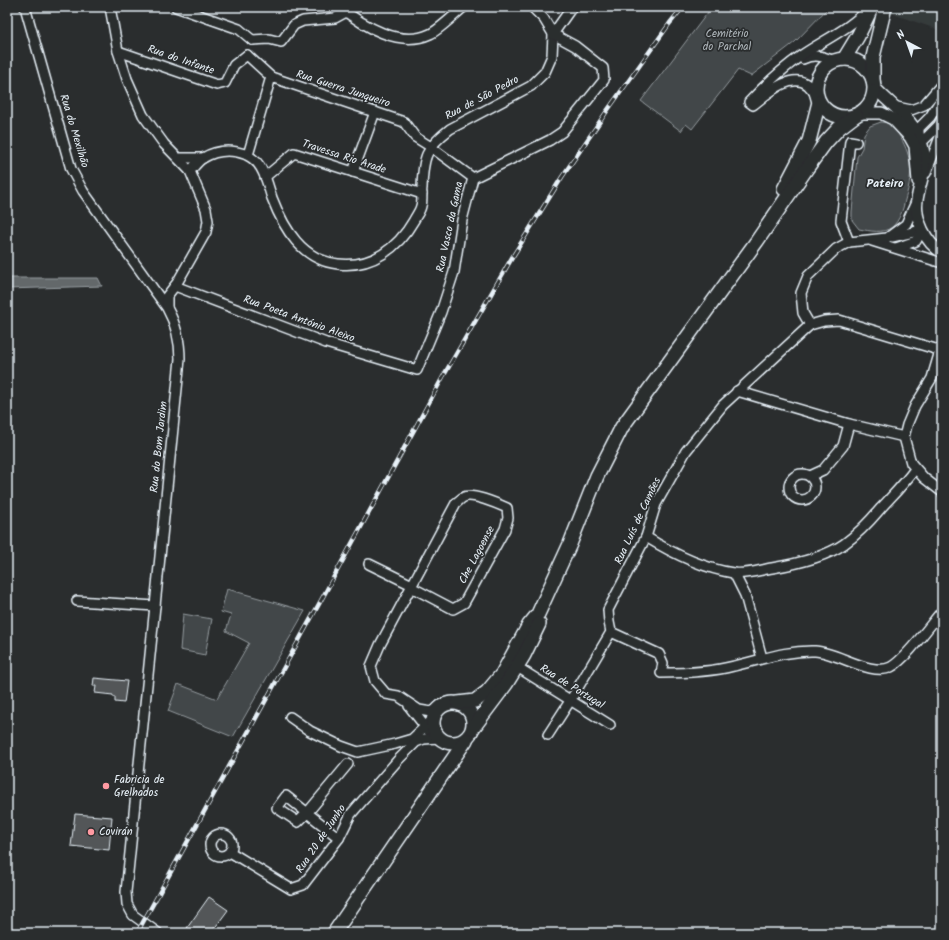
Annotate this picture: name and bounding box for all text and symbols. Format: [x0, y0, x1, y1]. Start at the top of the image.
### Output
north arrow [887, 22, 927, 62]
park label: Cemitério do Parchal [703, 25, 751, 56]
text: N [893, 26, 910, 44]
street label: Rua do Infante [145, 40, 217, 80]
street label: Rua Guerra Junqueiro [294, 65, 392, 113]
street label: Rua de São Pedro [442, 71, 522, 125]
street label: Rua do Mexilhão [54, 92, 94, 170]
street label: Travessa Rio Arade [300, 135, 388, 179]
district label: Pateiro [867, 174, 904, 193]
street label: Rua Vasco da Gama [432, 180, 468, 274]
street label: Rua Poeta António Aleixo [241, 290, 357, 348]
street label: Rua do Bom Jardim [145, 400, 173, 494]
street label: Rua Luís de Camões [610, 474, 666, 568]
street label: Che Lagoense [454, 523, 500, 587]
street label: Rua de Portugal [536, 660, 608, 714]
place label: Fabricia de Grelhados [114, 771, 165, 802]
marker: Fabricia de Grelhados [101, 781, 111, 791]
street label: Rua 20 de Junho [291, 801, 351, 877]
place label: Covirán [99, 823, 133, 841]
marker: Covirán [86, 827, 96, 837]

